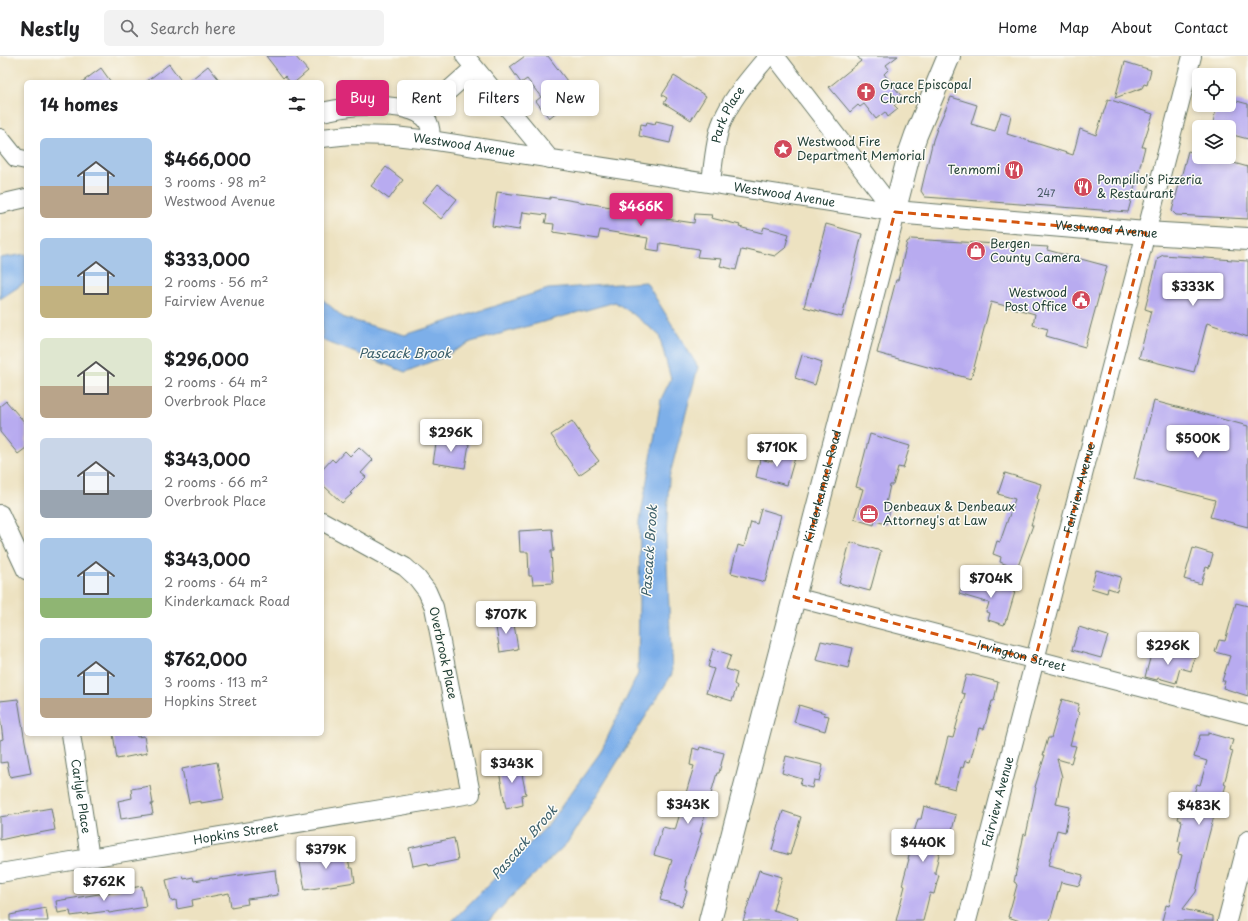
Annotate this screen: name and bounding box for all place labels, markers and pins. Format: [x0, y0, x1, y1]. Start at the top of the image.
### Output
place label: Grace Episcopal Church [880, 75, 972, 107]
church icon: Grace Episcopal Church [855, 81, 877, 103]
place label: Westwood Fire Department Memorial [797, 132, 925, 164]
place icon: Westwood Fire Department Memorial [772, 138, 794, 160]
restaurant icon: Tenmomi [1003, 159, 1025, 181]
place label: Tenmomi [947, 160, 1000, 178]
place label: Pompilio's Pizzeria & Restaurant [1097, 170, 1203, 202]
restaurant icon: Pompilio's Pizzeria & Restaurant [1072, 176, 1094, 198]
pin: $466K [613, 193, 669, 227]
place label: Bergen County Camera [990, 234, 1081, 266]
shop icon: Bergen County Camera [965, 240, 987, 262]
pin: $333K [1165, 273, 1221, 307]
place label: Westwood Post Office [1004, 283, 1067, 315]
public building icon: Westwood Post Office [1070, 289, 1092, 311]
pin: $296K [423, 419, 479, 453]
pin: $500K [1170, 425, 1226, 459]
pin: $710K [749, 434, 805, 468]
place label: Denbeaux & Denbeaux Attorney's at Law [883, 497, 1015, 529]
office icon: Denbeaux & Denbeaux Attorney's at Law [858, 503, 880, 525]
pin: $704K [963, 565, 1019, 599]
pin: $707K [478, 601, 534, 635]
pin: $296K [1140, 632, 1196, 666]
pin: $343K [484, 750, 540, 784]
pin: $343K [660, 791, 716, 825]
pin: $483K [1171, 792, 1227, 826]
pin: $440K [895, 829, 951, 863]
pin: $379K [298, 836, 354, 870]
pin: $762K [76, 868, 132, 902]

